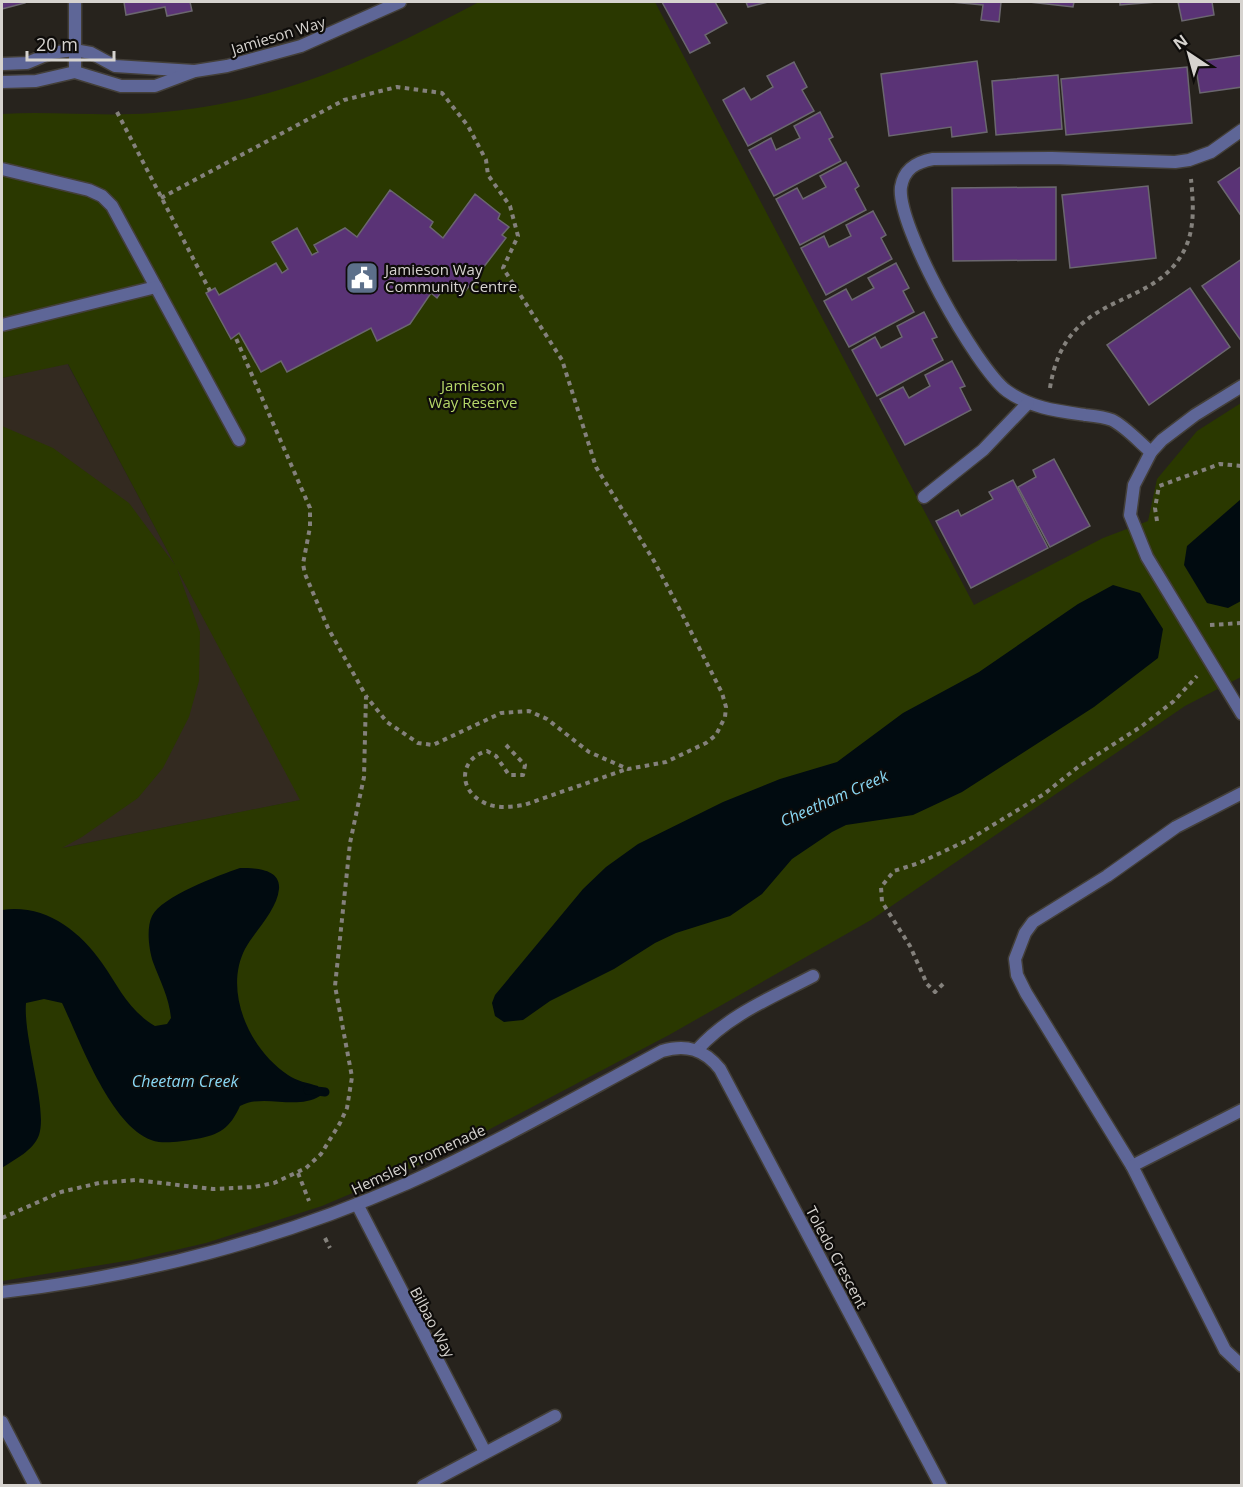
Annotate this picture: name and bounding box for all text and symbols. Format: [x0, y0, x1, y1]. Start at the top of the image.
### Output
street label: Jamieson Way [227, 11, 328, 59]
scale bar [27, 24, 114, 62]
north arrow [1159, 24, 1219, 84]
text: N [1168, 29, 1192, 55]
text: 20 m [36, 32, 78, 56]
place label: Jamieson Way Community Centre [383, 259, 517, 296]
public building icon: Jamieson Way Community Centre [344, 260, 380, 296]
park label: Jamieson Way Reserve [429, 375, 517, 412]
water label: Cheetham Creek [777, 764, 892, 832]
water label: Cheetam Creek [132, 1070, 239, 1092]
street label: Hemsley Promenade [348, 1119, 488, 1199]
street label: Toledo Crescent [802, 1202, 872, 1312]
street label: Bilbao Way [406, 1283, 460, 1361]

